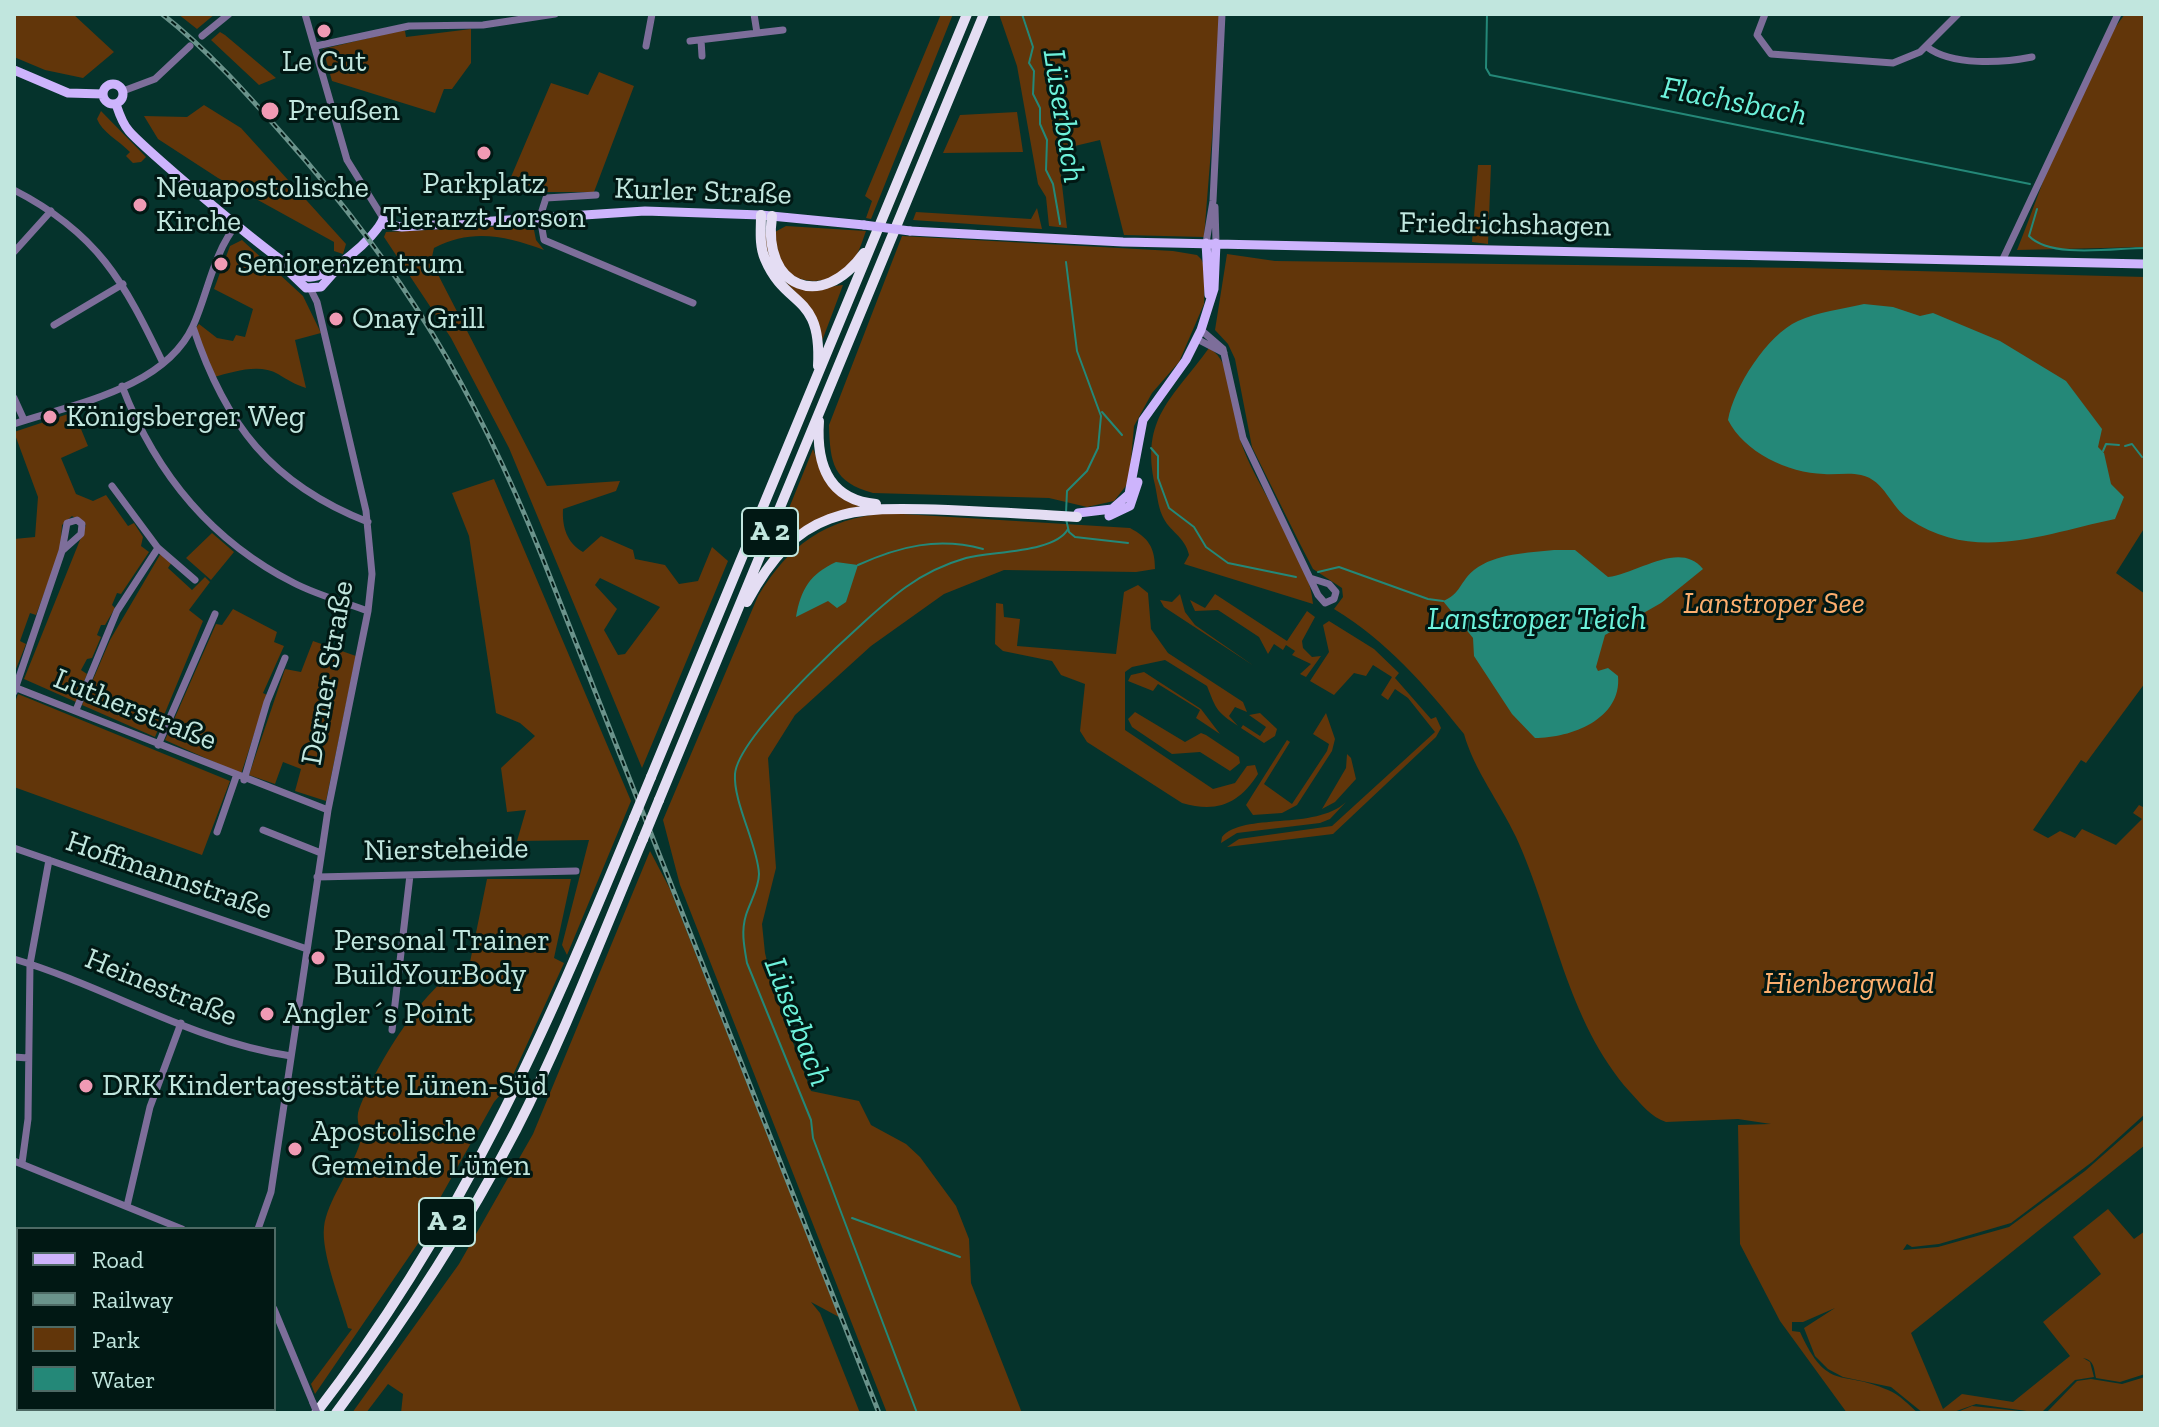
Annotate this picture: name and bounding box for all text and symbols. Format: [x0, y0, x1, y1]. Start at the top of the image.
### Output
marker: Le Cut [315, 22, 333, 40]
place label: Le Cut [282, 44, 366, 80]
water label: Lüserbach [1034, 47, 1092, 185]
water label: Flachsbach [1658, 69, 1810, 135]
place label: Preußen [288, 93, 400, 129]
marker: Preußen [259, 100, 281, 122]
marker: Parkplatz Tierarzt Lorson [475, 144, 493, 162]
place label: Parkplatz Tierarzt Lorson [383, 166, 585, 236]
place label: Neuapostolische Kirche [156, 170, 369, 240]
street label: Kurler Straße [614, 171, 792, 213]
marker: Neuapostolische Kirche [131, 196, 149, 214]
street label: Friedrichshagen [1399, 205, 1611, 245]
place label: Seniorenzentrum [237, 246, 464, 282]
marker: Seniorenzentrum [212, 255, 230, 273]
place label: Onay Grill [352, 301, 485, 337]
marker: Onay Grill [327, 310, 345, 328]
place label: Königsberger Weg [66, 399, 305, 435]
marker: Königsberger Weg [41, 408, 59, 426]
road number: A 2 [742, 508, 798, 556]
street label: Derner Straße [294, 578, 362, 768]
park label: Lanstroper See [1683, 586, 1865, 622]
water label: Lanstroper Teich [1428, 601, 1646, 639]
street label: Lutherstraße [48, 661, 222, 759]
street label: Hoffmannstraße [61, 824, 277, 928]
street label: Niersteheide [363, 831, 529, 869]
place label: Personal Trainer BuildYourBody [334, 923, 550, 994]
street label: Heinestraße [80, 941, 242, 1035]
marker: Personal Trainer BuildYourBody [309, 949, 327, 967]
water label: Lüserbach [755, 952, 839, 1092]
park label: Hienbergwald [1764, 966, 1934, 1002]
place label: Angler´s Point [283, 996, 473, 1032]
marker: Angler´s Point [258, 1005, 276, 1023]
place label: DRK Kindertagesstätte Lünen-Süd [102, 1068, 547, 1104]
marker: DRK Kindertagesstätte Lünen-Süd [77, 1077, 95, 1095]
place label: Apostolische Gemeinde Lünen [311, 1114, 530, 1184]
marker: Apostolische Gemeinde Lünen [286, 1140, 304, 1158]
road number: A 2 [419, 1198, 475, 1246]
legend [16, 1227, 276, 1411]
text: Road [92, 1245, 144, 1274]
text: Railway [92, 1285, 173, 1314]
text: Park [92, 1325, 140, 1354]
text: Water [92, 1365, 155, 1394]

